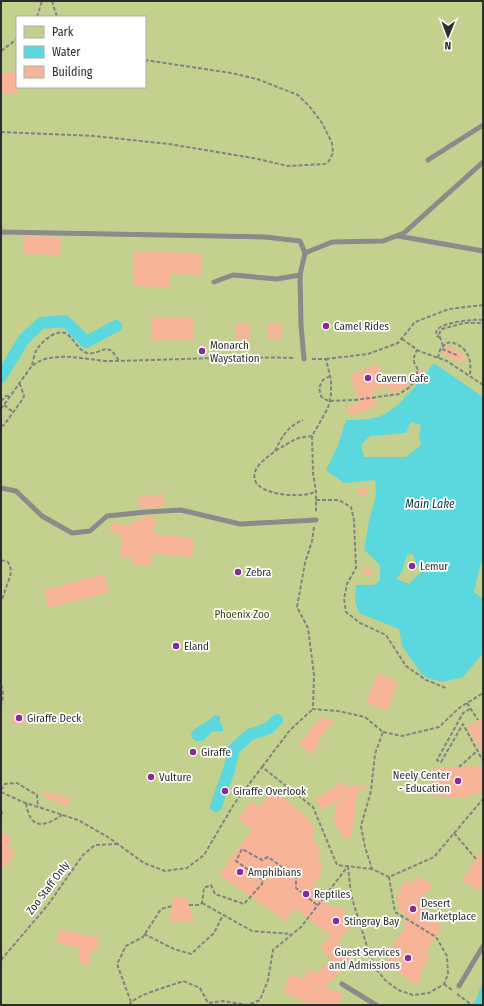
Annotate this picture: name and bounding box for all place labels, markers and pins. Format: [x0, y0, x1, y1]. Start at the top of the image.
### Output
place label: Camel Rides [334, 320, 389, 333]
marker: Camel Rides [321, 321, 331, 331]
place label: Monarch Waystation [210, 339, 260, 365]
marker: Monarch Waystation [197, 346, 207, 356]
place label: Cavern Cafe [376, 372, 429, 385]
marker: Cavern Cafe [363, 373, 373, 383]
place label: Lemur [420, 560, 448, 573]
marker: Lemur [407, 561, 417, 571]
place label: Zebra [246, 566, 271, 579]
marker: Zebra [233, 567, 243, 577]
place label: Eland [184, 640, 209, 653]
marker: Eland [171, 641, 181, 651]
place label: Giraffe Deck [27, 712, 82, 725]
marker: Giraffe Deck [14, 713, 24, 723]
place label: Giraffe [201, 746, 231, 759]
marker: Giraffe [188, 747, 198, 757]
place label: Neely Center - Education [393, 769, 450, 795]
place label: Vulture [159, 771, 191, 784]
marker: Vulture [146, 772, 156, 782]
marker: Neely Center - Education [453, 776, 463, 786]
place label: Giraffe Overlook [233, 785, 307, 798]
marker: Giraffe Overlook [220, 786, 230, 796]
place label: Amphibians [248, 866, 301, 879]
marker: Amphibians [235, 867, 245, 877]
place label: Reptiles [314, 888, 351, 901]
marker: Reptiles [301, 889, 311, 899]
place label: Desert Marketplace [421, 897, 476, 923]
marker: Desert Marketplace [408, 904, 418, 914]
place label: Stingray Bay [344, 915, 399, 928]
marker: Stingray Bay [331, 916, 341, 926]
place label: Guest Services and Admissions [329, 946, 400, 972]
marker: Guest Services and Admissions [403, 953, 413, 963]

